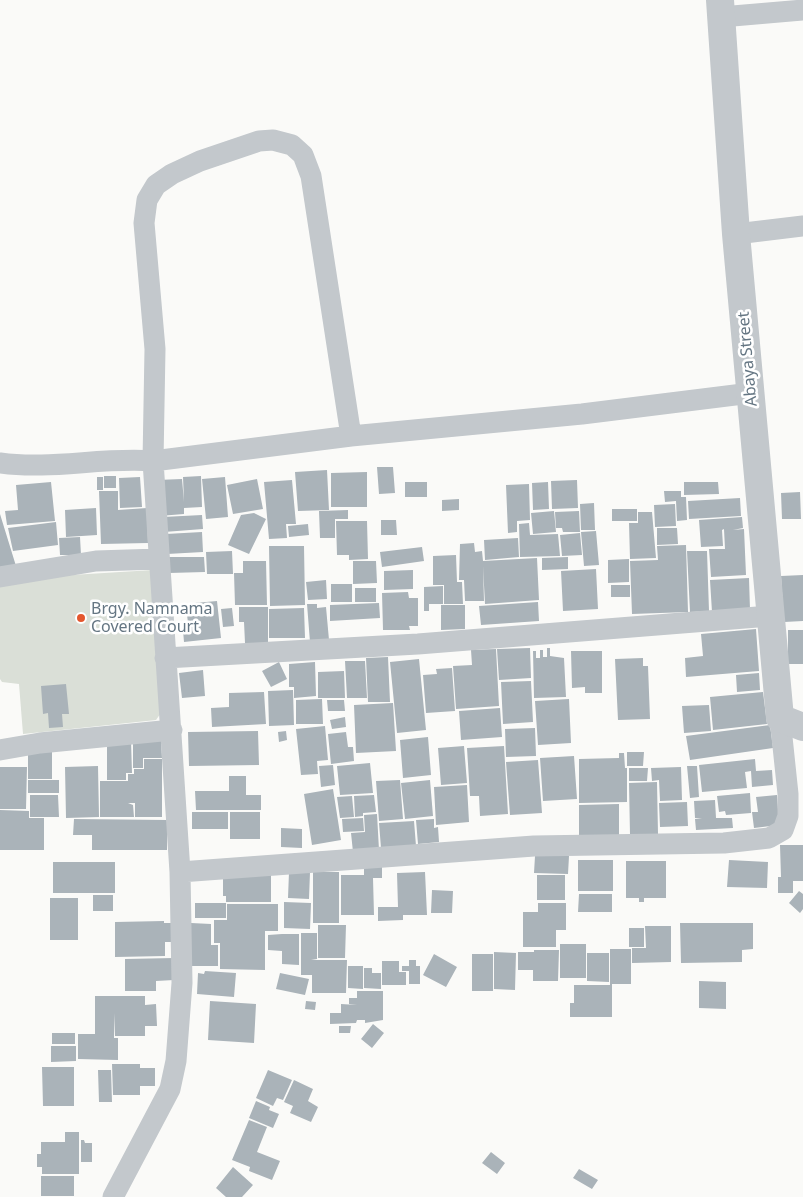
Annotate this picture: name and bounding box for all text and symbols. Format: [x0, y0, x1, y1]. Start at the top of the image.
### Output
street label: Abaya Street [734, 311, 762, 407]
place label: Brgy. Namnama Covered Court [91, 599, 213, 637]
marker: Brgy. Namnama Covered Court [75, 612, 87, 624]

